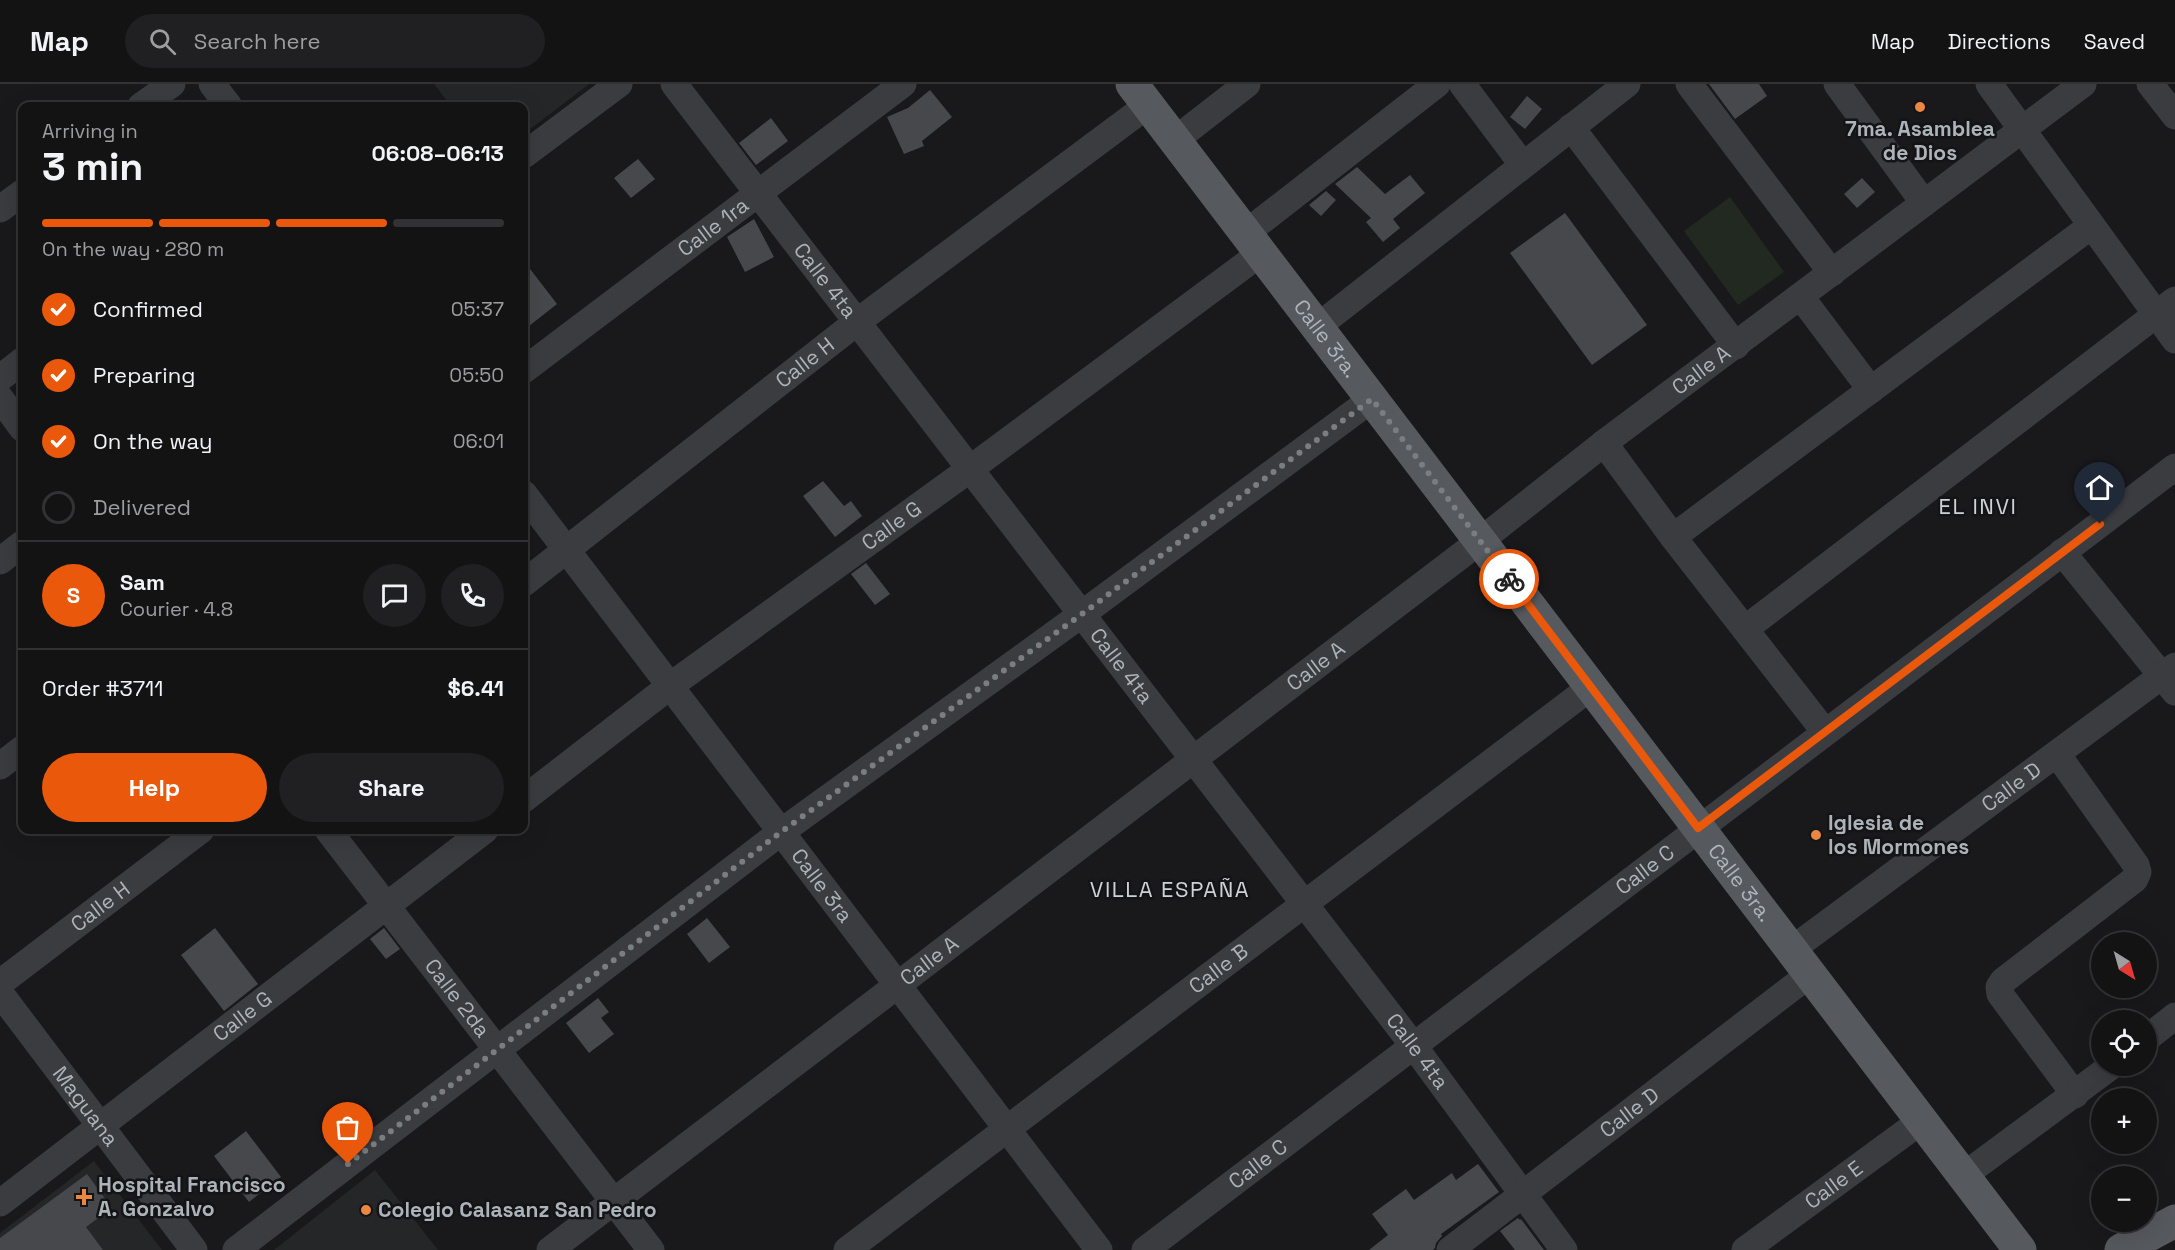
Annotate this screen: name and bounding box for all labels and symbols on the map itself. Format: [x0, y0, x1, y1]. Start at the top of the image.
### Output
marker: 7ma. Asamblea de Dios [1913, 100, 1927, 114]
place label: 7ma. Asamblea de Dios [1845, 115, 1995, 166]
street label: Calle 1ra [672, 191, 754, 262]
street label: Calle 4ta [788, 237, 863, 324]
street label: Calle 3ra. [1288, 294, 1365, 383]
street label: Calle H [770, 331, 840, 394]
street label: Calle A [1666, 339, 1736, 401]
pin [2074, 462, 2125, 524]
district label: EL INVI [1939, 492, 2017, 520]
street label: Calle G [856, 495, 927, 556]
courier [1479, 549, 1539, 609]
street label: Calle 4ta [1084, 622, 1160, 709]
street label: Calle A [1281, 635, 1350, 697]
street label: Calle D [1976, 756, 2046, 818]
place label: Iglesia de los Mormones [1828, 809, 1969, 860]
marker: Iglesia de los Mormones [1809, 828, 1823, 842]
street label: Calle C [1610, 838, 1680, 901]
street label: Calle 3ra. [1702, 838, 1779, 927]
street label: Calle 3ra [785, 843, 859, 928]
street label: Calle H [65, 875, 135, 937]
district label: VILLA ESPAÑA [1090, 875, 1250, 903]
street label: Calle A [894, 929, 964, 991]
north arrow [2091, 932, 2157, 998]
street label: Calle B [1183, 937, 1253, 1000]
street label: Calle 2da [419, 953, 496, 1042]
street label: Calle G [207, 985, 277, 1047]
street label: Calle 4ta [1380, 1007, 1455, 1095]
street label: Maguana [47, 1061, 125, 1151]
street label: Calle D [1594, 1081, 1664, 1143]
pin [322, 1102, 373, 1164]
street label: Calle C [1223, 1133, 1293, 1195]
street label: Calle E [1799, 1154, 1868, 1215]
place label: Hospital Francisco A. Gonzalvo [98, 1171, 286, 1222]
marker: Hospital Francisco A. Gonzalvo [75, 1188, 93, 1206]
place label: Colegio Calasanz San Pedro [378, 1196, 657, 1223]
marker: Colegio Calasanz San Pedro [359, 1203, 373, 1217]

